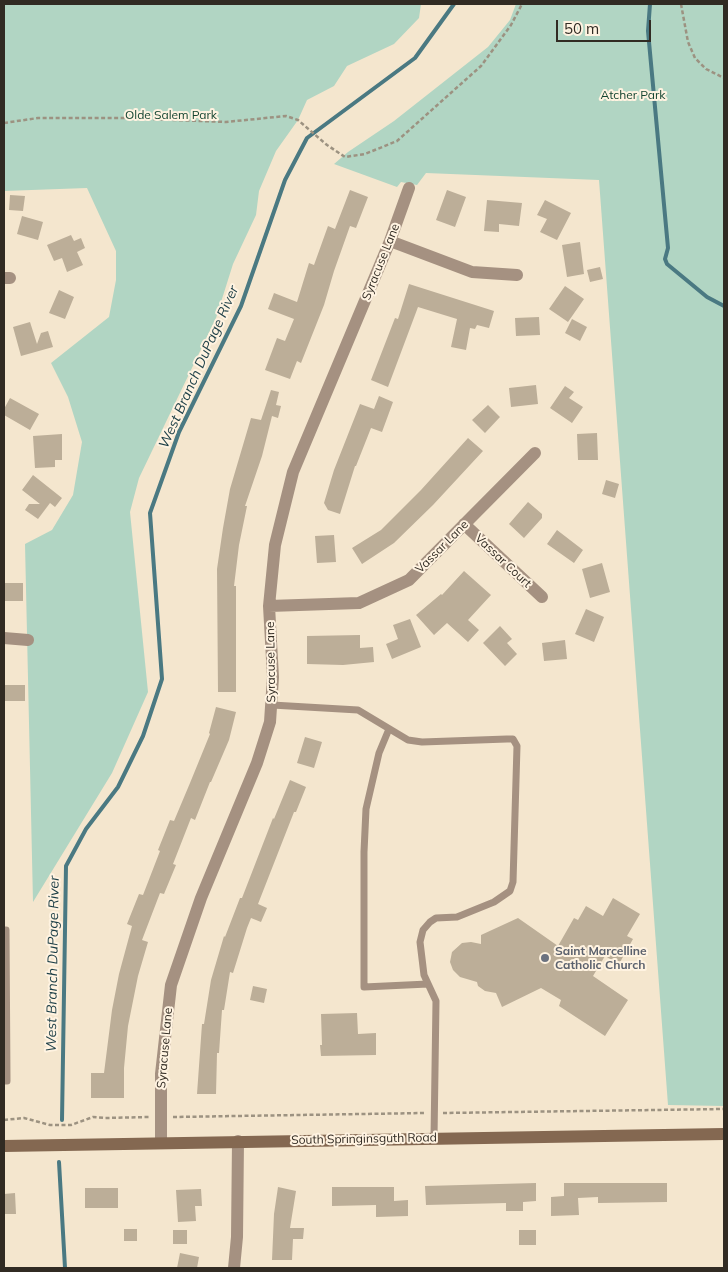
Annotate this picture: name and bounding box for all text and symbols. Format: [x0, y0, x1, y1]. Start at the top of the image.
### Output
scale bar [558, 10, 653, 42]
text: 50 m [564, 19, 599, 38]
park label: Atcher Park [600, 88, 666, 102]
park label: Olde Salem Park [125, 108, 217, 122]
street label: Syracuse Lane [359, 222, 403, 302]
water label: West Branch DuPage River [155, 283, 243, 451]
street label: Vassar Lane [413, 518, 471, 576]
street label: Vassar Court [472, 531, 534, 591]
street label: Syracuse Lane [263, 621, 279, 703]
water label: West Branch DuPage River [43, 876, 63, 1052]
place label: Saint Marcelline Catholic Church [555, 944, 647, 972]
marker: Saint Marcelline Catholic Church [539, 952, 551, 964]
street label: Syracuse Lane [154, 1007, 176, 1089]
street label: South Springinsguth Road [291, 1131, 437, 1147]

